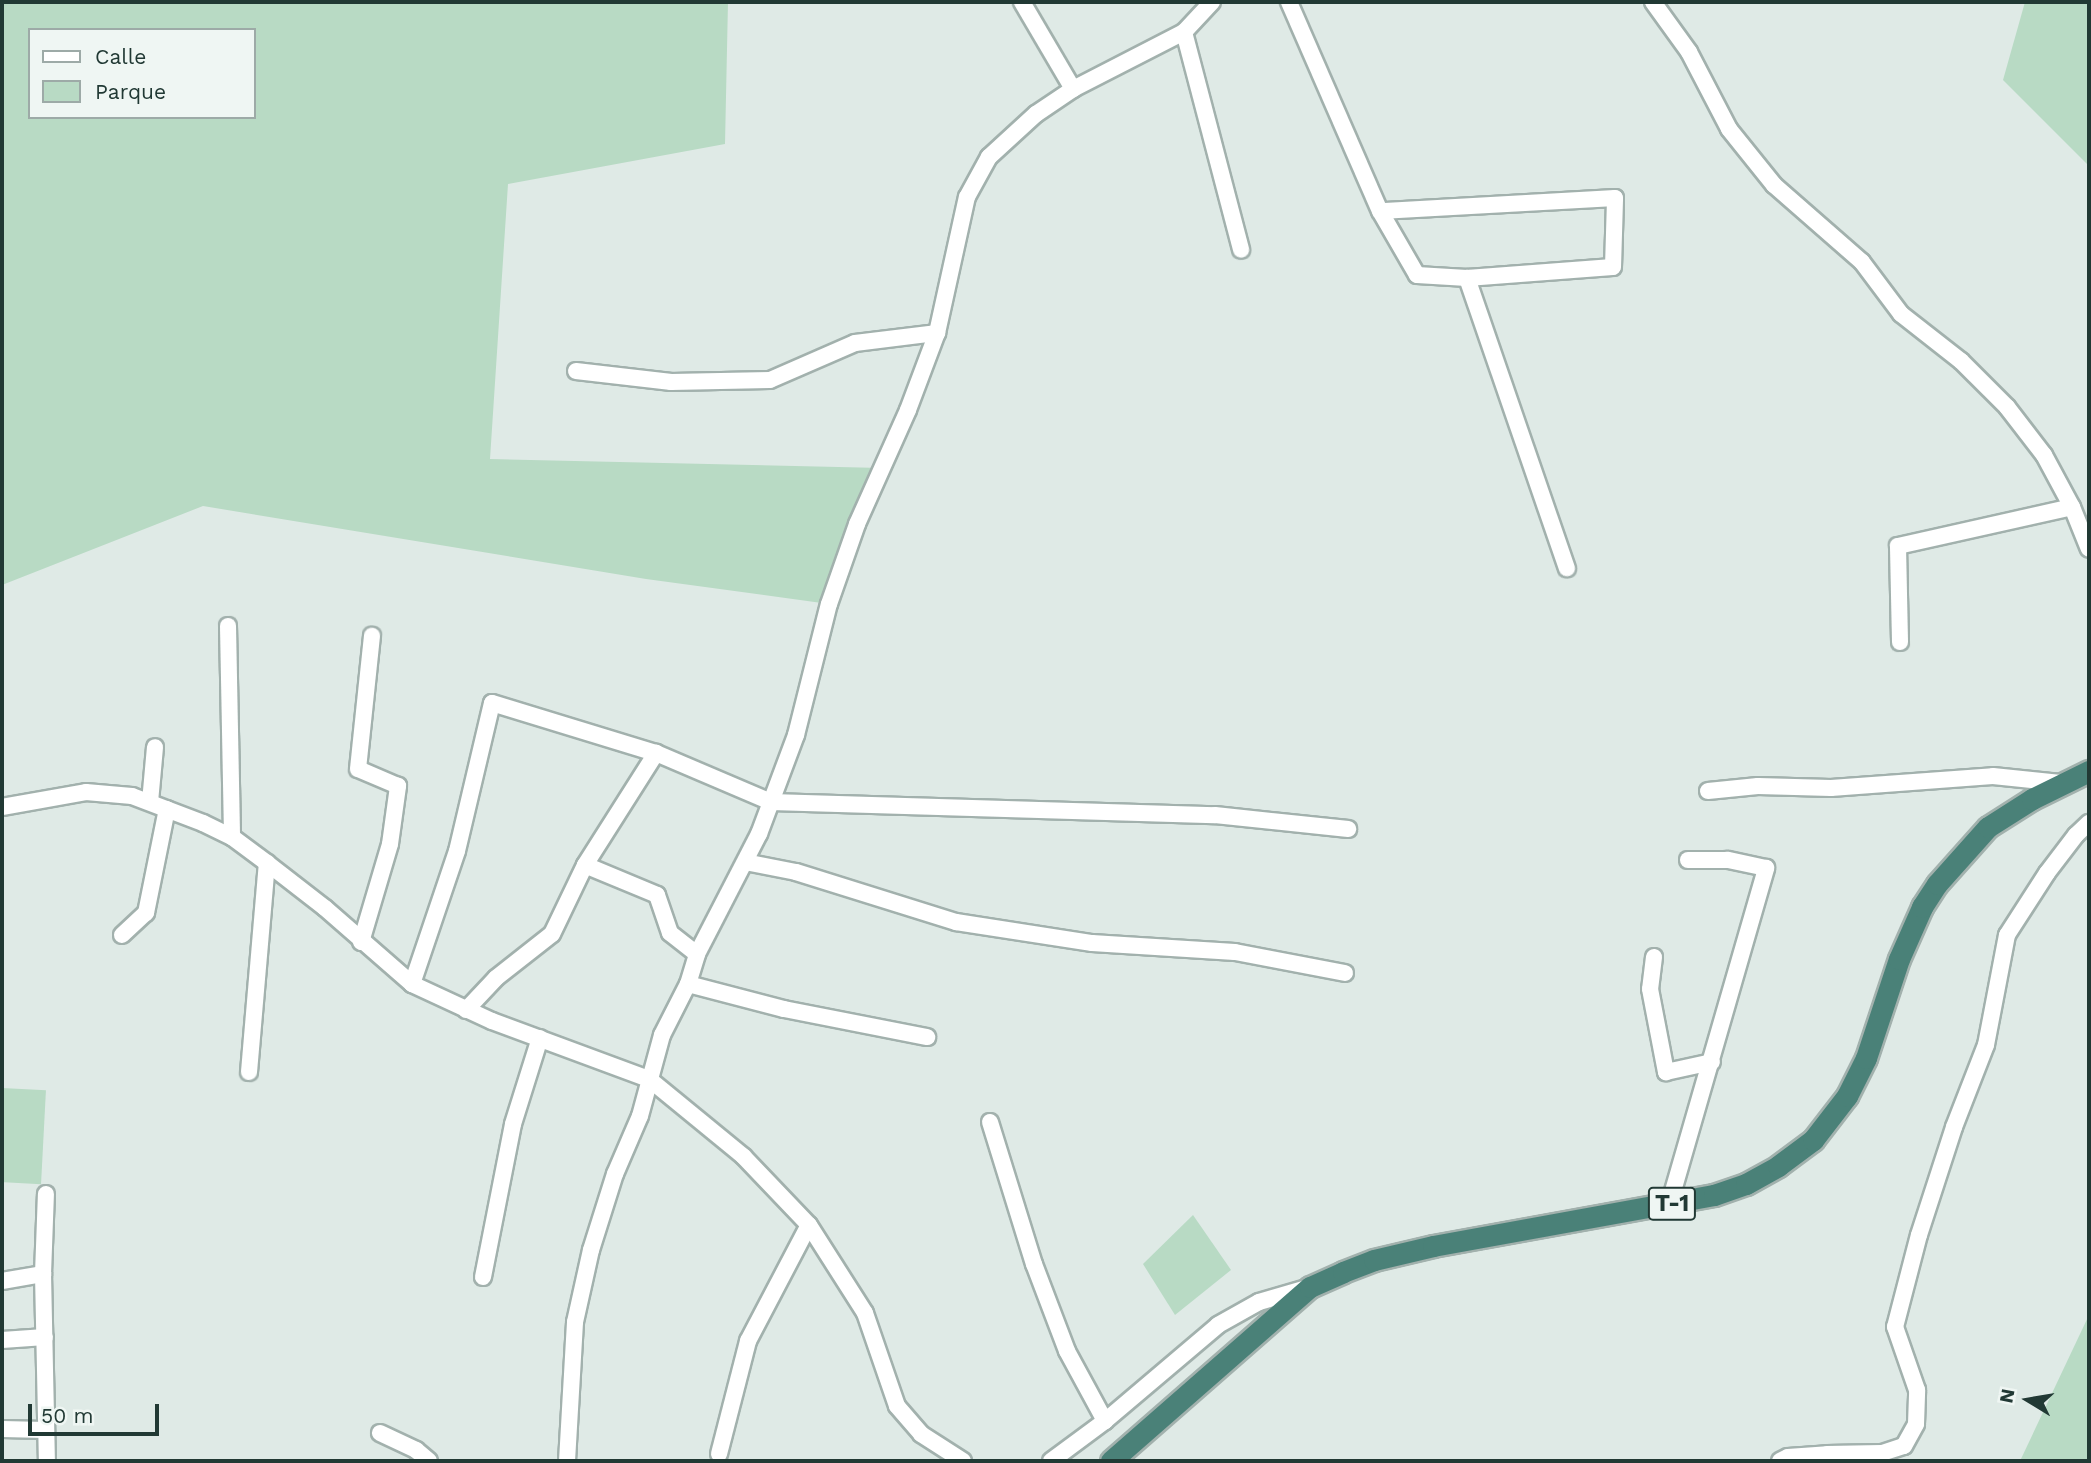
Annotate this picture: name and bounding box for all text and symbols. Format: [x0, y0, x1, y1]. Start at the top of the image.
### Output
legend [28, 28, 256, 119]
text: Calle [95, 44, 146, 69]
text: Parque [95, 79, 166, 104]
road number: T-1 [1648, 1184, 1696, 1224]
north arrow [1993, 1365, 2063, 1435]
text: N [1994, 1387, 2020, 1405]
scale bar [32, 1390, 163, 1434]
text: 50 m [41, 1403, 93, 1428]

